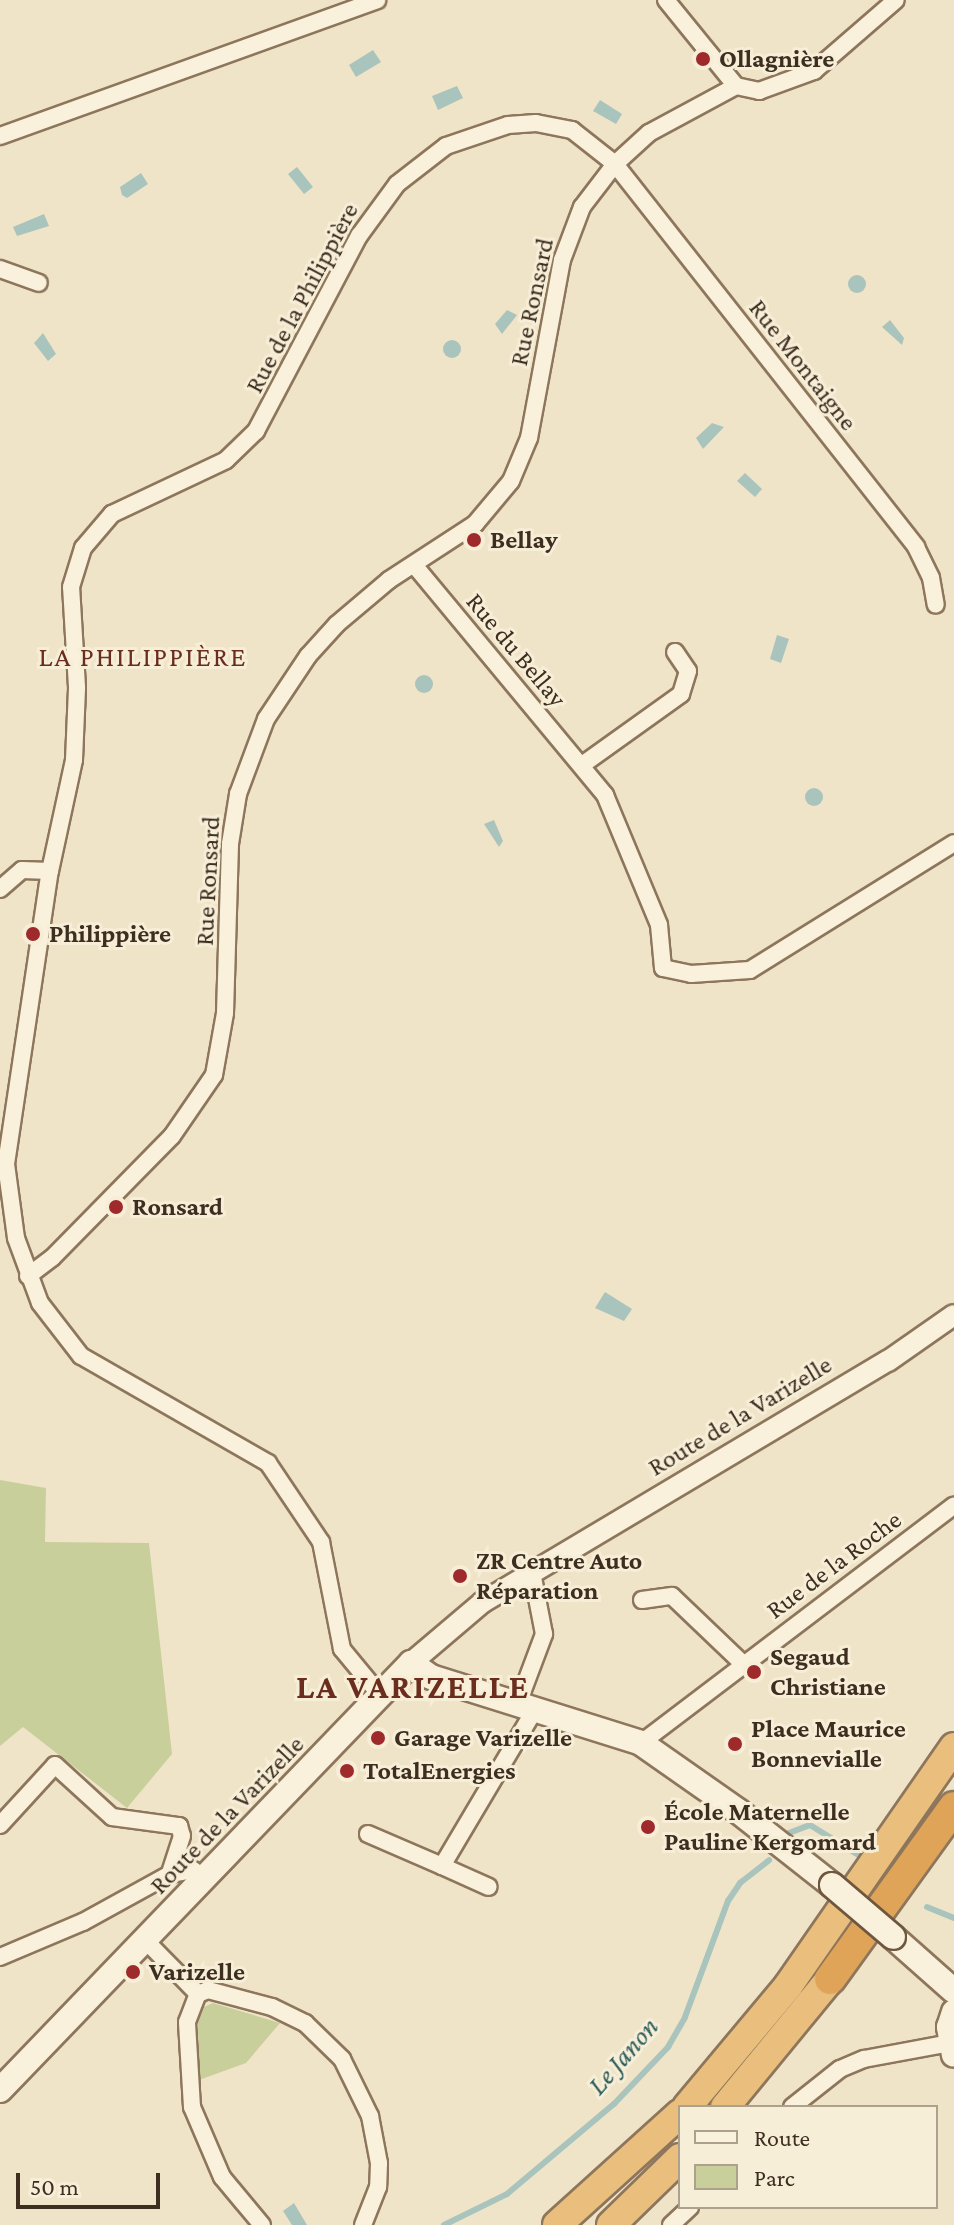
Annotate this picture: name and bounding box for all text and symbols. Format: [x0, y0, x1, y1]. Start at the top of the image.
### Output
place label: Ollagnière [719, 43, 834, 75]
marker: Ollagnière [694, 50, 712, 68]
street label: Rue de la Philippière [239, 198, 365, 398]
street label: Rue Ronsard [503, 235, 561, 369]
street label: Rue Montaigne [742, 293, 864, 437]
place label: Bellay [490, 524, 558, 556]
marker: Bellay [465, 531, 483, 549]
street label: Rue du Bellay [459, 586, 573, 714]
district label: LA PHILIPPIÈRE [39, 640, 247, 674]
street label: Rue Ronsard [189, 815, 227, 947]
place label: Philippière [49, 918, 171, 950]
marker: Philippière [24, 925, 42, 943]
place label: Ronsard [132, 1191, 223, 1223]
marker: Ronsard [107, 1198, 125, 1216]
street label: Route de la Varizelle [643, 1349, 837, 1483]
street label: Rue de la Roche [760, 1504, 908, 1626]
place label: ZR Centre Auto Réparation [476, 1545, 642, 1606]
marker: ZR Centre Auto Réparation [451, 1567, 469, 1585]
place label: Segaud Christiane [770, 1641, 886, 1702]
marker: Segaud Christiane [745, 1663, 763, 1681]
district label: LA VARIZELLE [296, 1667, 530, 1707]
place label: Place Maurice Bonnevialle [751, 1713, 906, 1774]
place label: Garage Varizelle [394, 1722, 572, 1754]
street label: Route de la Varizelle [143, 1729, 311, 1901]
marker: Garage Varizelle [369, 1729, 387, 1747]
marker: Place Maurice Bonnevialle [726, 1735, 744, 1753]
place label: TotalEnergies [363, 1755, 516, 1787]
marker: TotalEnergies [338, 1762, 356, 1780]
place label: École Maternelle Pauline Kergomard [664, 1796, 876, 1858]
marker: École Maternelle Pauline Kergomard [639, 1818, 657, 1836]
place label: Varizelle [149, 1956, 245, 1988]
marker: Varizelle [124, 1963, 142, 1981]
water label: Le Janon [580, 2010, 666, 2102]
legend [678, 2105, 938, 2209]
text: Route [754, 2124, 810, 2151]
scale bar [20, 2157, 164, 2207]
text: Parc [754, 2164, 795, 2191]
text: 50 m [30, 2173, 79, 2200]

